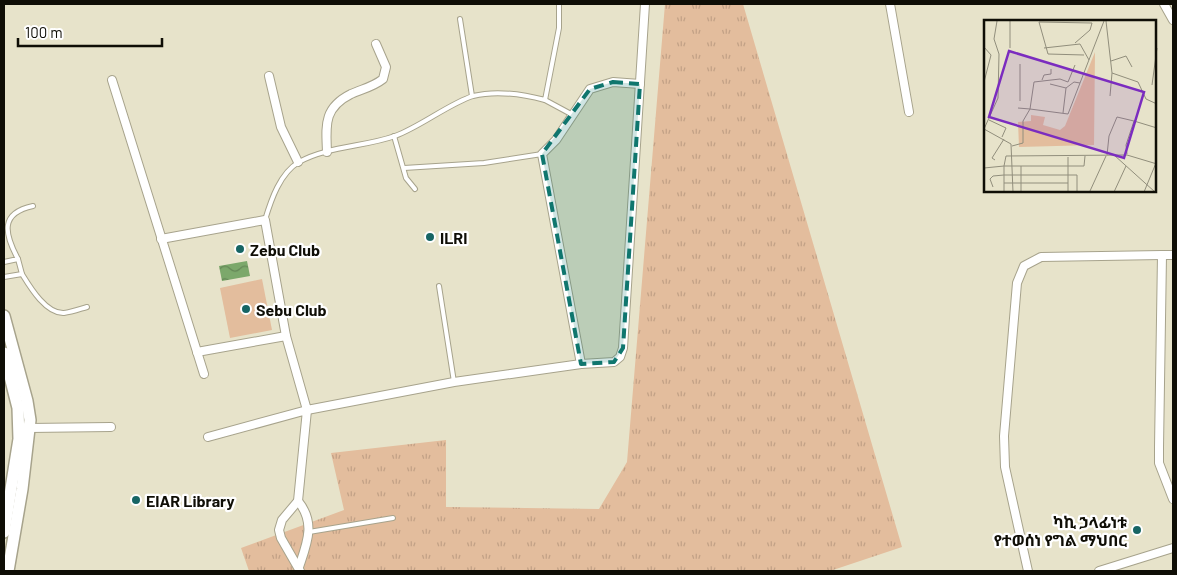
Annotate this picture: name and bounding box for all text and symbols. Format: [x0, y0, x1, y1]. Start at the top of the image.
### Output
scale bar [18, 15, 161, 47]
inset map [984, 20, 1157, 192]
text: 100 m [25, 23, 63, 41]
place label: ILRI [440, 228, 467, 247]
marker: ILRI [424, 231, 436, 243]
place label: Zebu Club [250, 240, 320, 259]
marker: Zebu Club [234, 243, 246, 255]
place label: Sebu Club [256, 300, 327, 319]
marker: Sebu Club [240, 303, 252, 315]
place label: EIAR Library [146, 491, 234, 510]
marker: EIAR Library [130, 494, 142, 506]
place label: ካኪ ኃላፊነቱ የተወሰነ የግል ማህበር [994, 512, 1127, 549]
marker: ካኪ ኃላፊነቱ የተወሰነ የግል ማህበር [1131, 524, 1143, 536]

